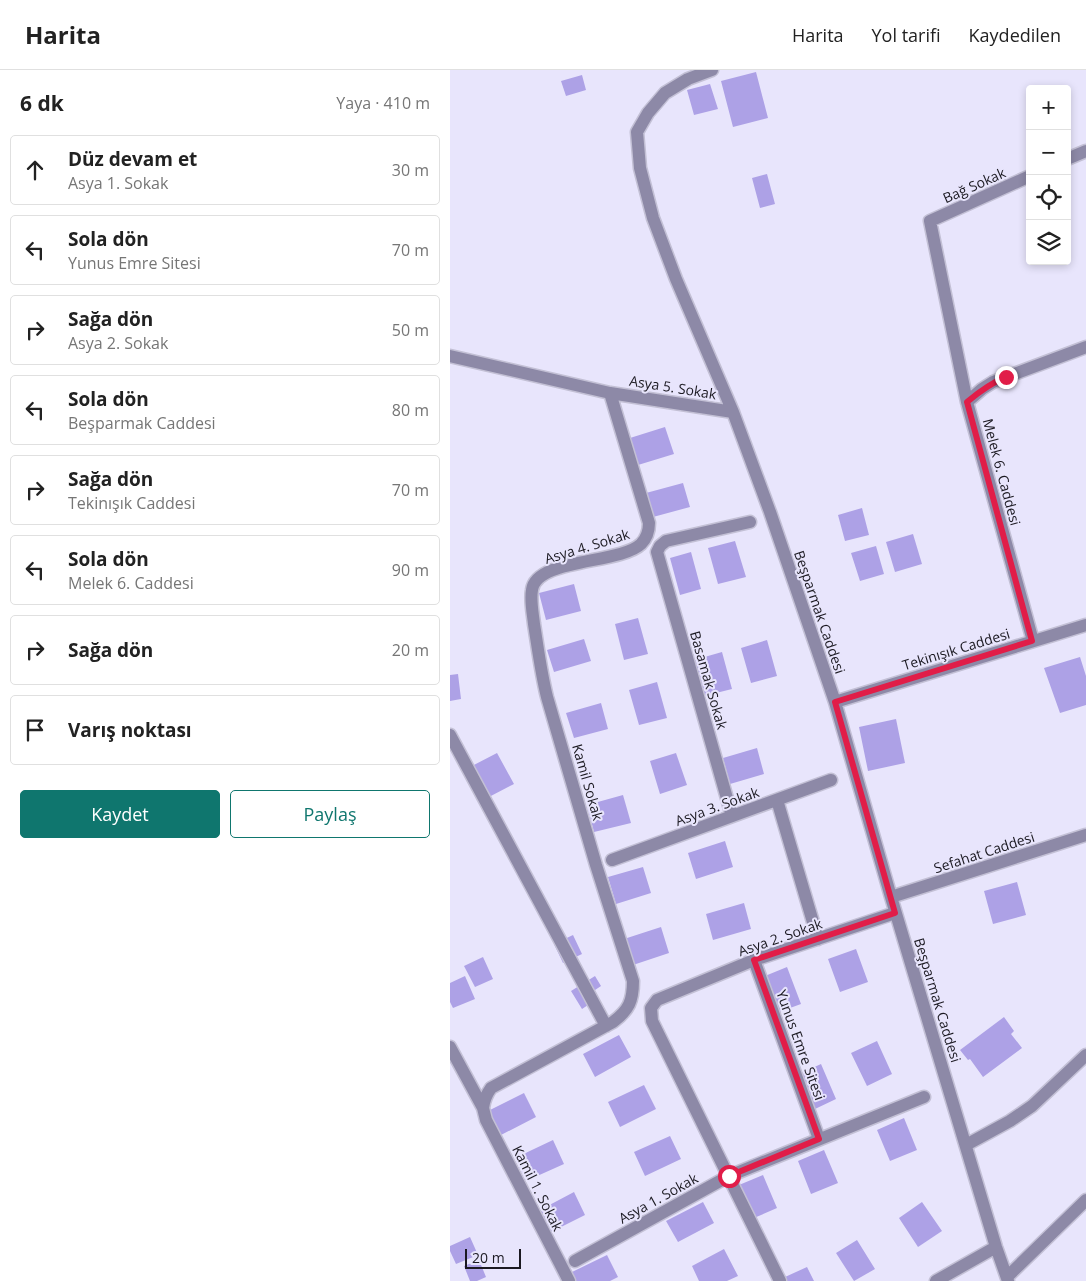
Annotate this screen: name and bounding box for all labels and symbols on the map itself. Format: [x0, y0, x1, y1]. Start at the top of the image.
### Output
street label: Bağ Sokak [940, 163, 1009, 207]
route end [995, 366, 1018, 389]
street label: Asya 5. Sokak [628, 371, 719, 403]
street label: Melek 6. Caddesi [979, 416, 1025, 528]
street label: Asya 4. Sokak [542, 524, 632, 568]
street label: Beşparmak Caddesi [790, 548, 850, 676]
street label: Tekinışık Caddesi [900, 624, 1012, 674]
street label: Basamak Sokak [686, 629, 732, 732]
street label: Kamil Sokak [568, 742, 608, 823]
street label: Asya 3. Sokak [672, 782, 762, 830]
street label: Sefahat Caddesi [931, 827, 1037, 877]
street label: Asya 2. Sokak [735, 914, 825, 960]
street label: Beşparmak Caddesi [910, 935, 966, 1065]
street label: Yunus Emre Sitesi [772, 987, 830, 1103]
street label: Kamil 1. Sokak [508, 1142, 568, 1235]
route start [718, 1165, 741, 1188]
street label: Asya 1. Sokak [615, 1168, 702, 1228]
scale bar [465, 1246, 521, 1269]

